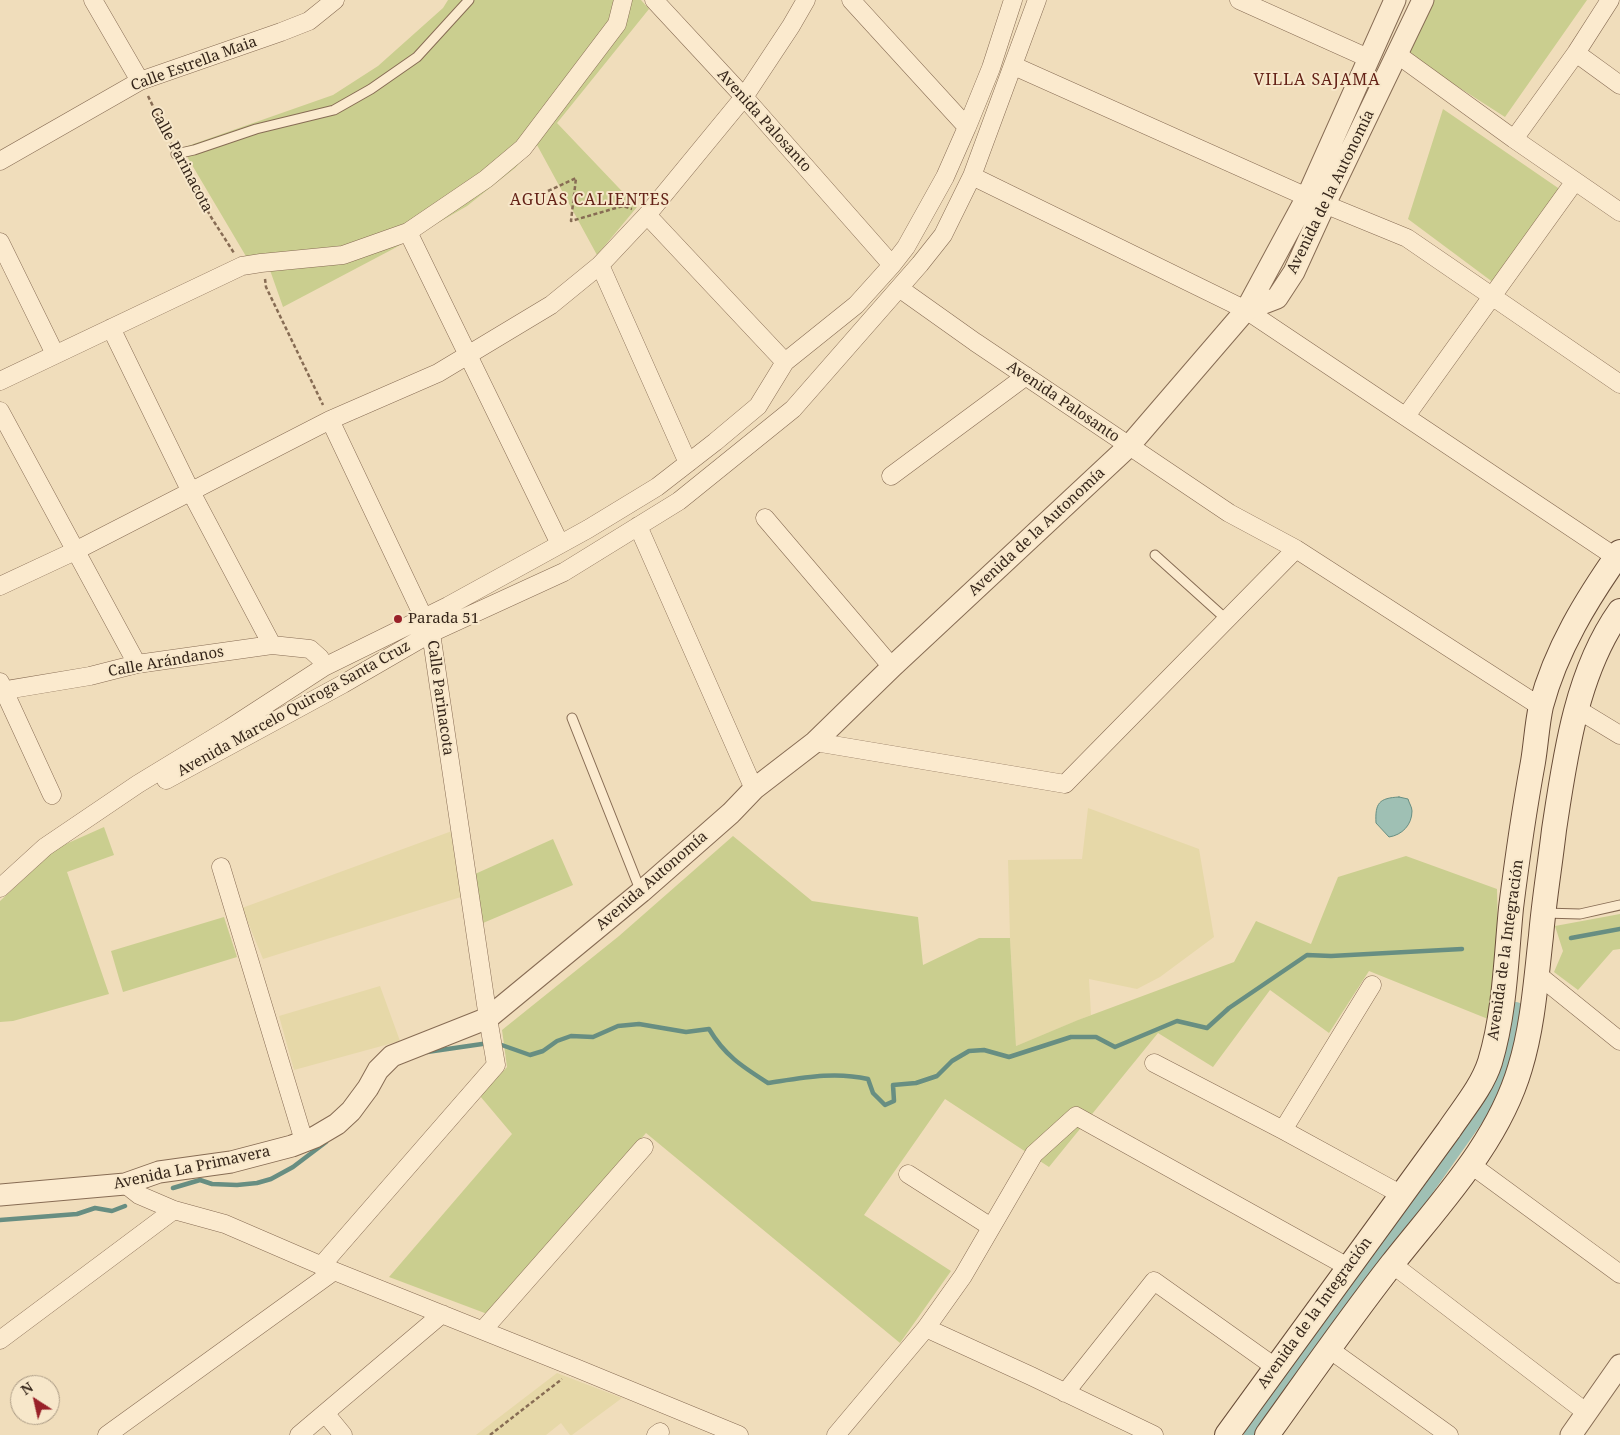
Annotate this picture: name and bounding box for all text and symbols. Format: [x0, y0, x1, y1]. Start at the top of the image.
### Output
street label: Calle Estrella Maia [129, 33, 259, 95]
street label: Avenida Palosanto [713, 66, 815, 176]
district label: VILLA SAJAMA [1252, 70, 1382, 90]
street label: Calle Parinacota [146, 105, 216, 215]
street label: Avenida de la Autonomía [1283, 107, 1379, 277]
district label: AGUAS CALIENTES [508, 190, 672, 210]
street label: Avenida Palosanto [1003, 358, 1123, 446]
street label: Avenida de la Autonomía [965, 464, 1109, 600]
place label: Parada 51 [408, 610, 479, 628]
marker: Parada 51 [392, 613, 404, 625]
street label: Avenida Marcelo Quiroga Santa Cruz [174, 637, 414, 781]
street label: Calle Parinacota [423, 639, 457, 757]
street label: Calle Arándanos [107, 643, 225, 681]
street label: Avenida Autonomía [593, 828, 711, 934]
street label: Avenida de la Integración [1484, 858, 1528, 1042]
street label: Avenida La Primavera [112, 1143, 272, 1193]
street label: Avenida de la Integración [1254, 1234, 1376, 1392]
north arrow [10, 1375, 60, 1425]
text: N [17, 1377, 37, 1399]

